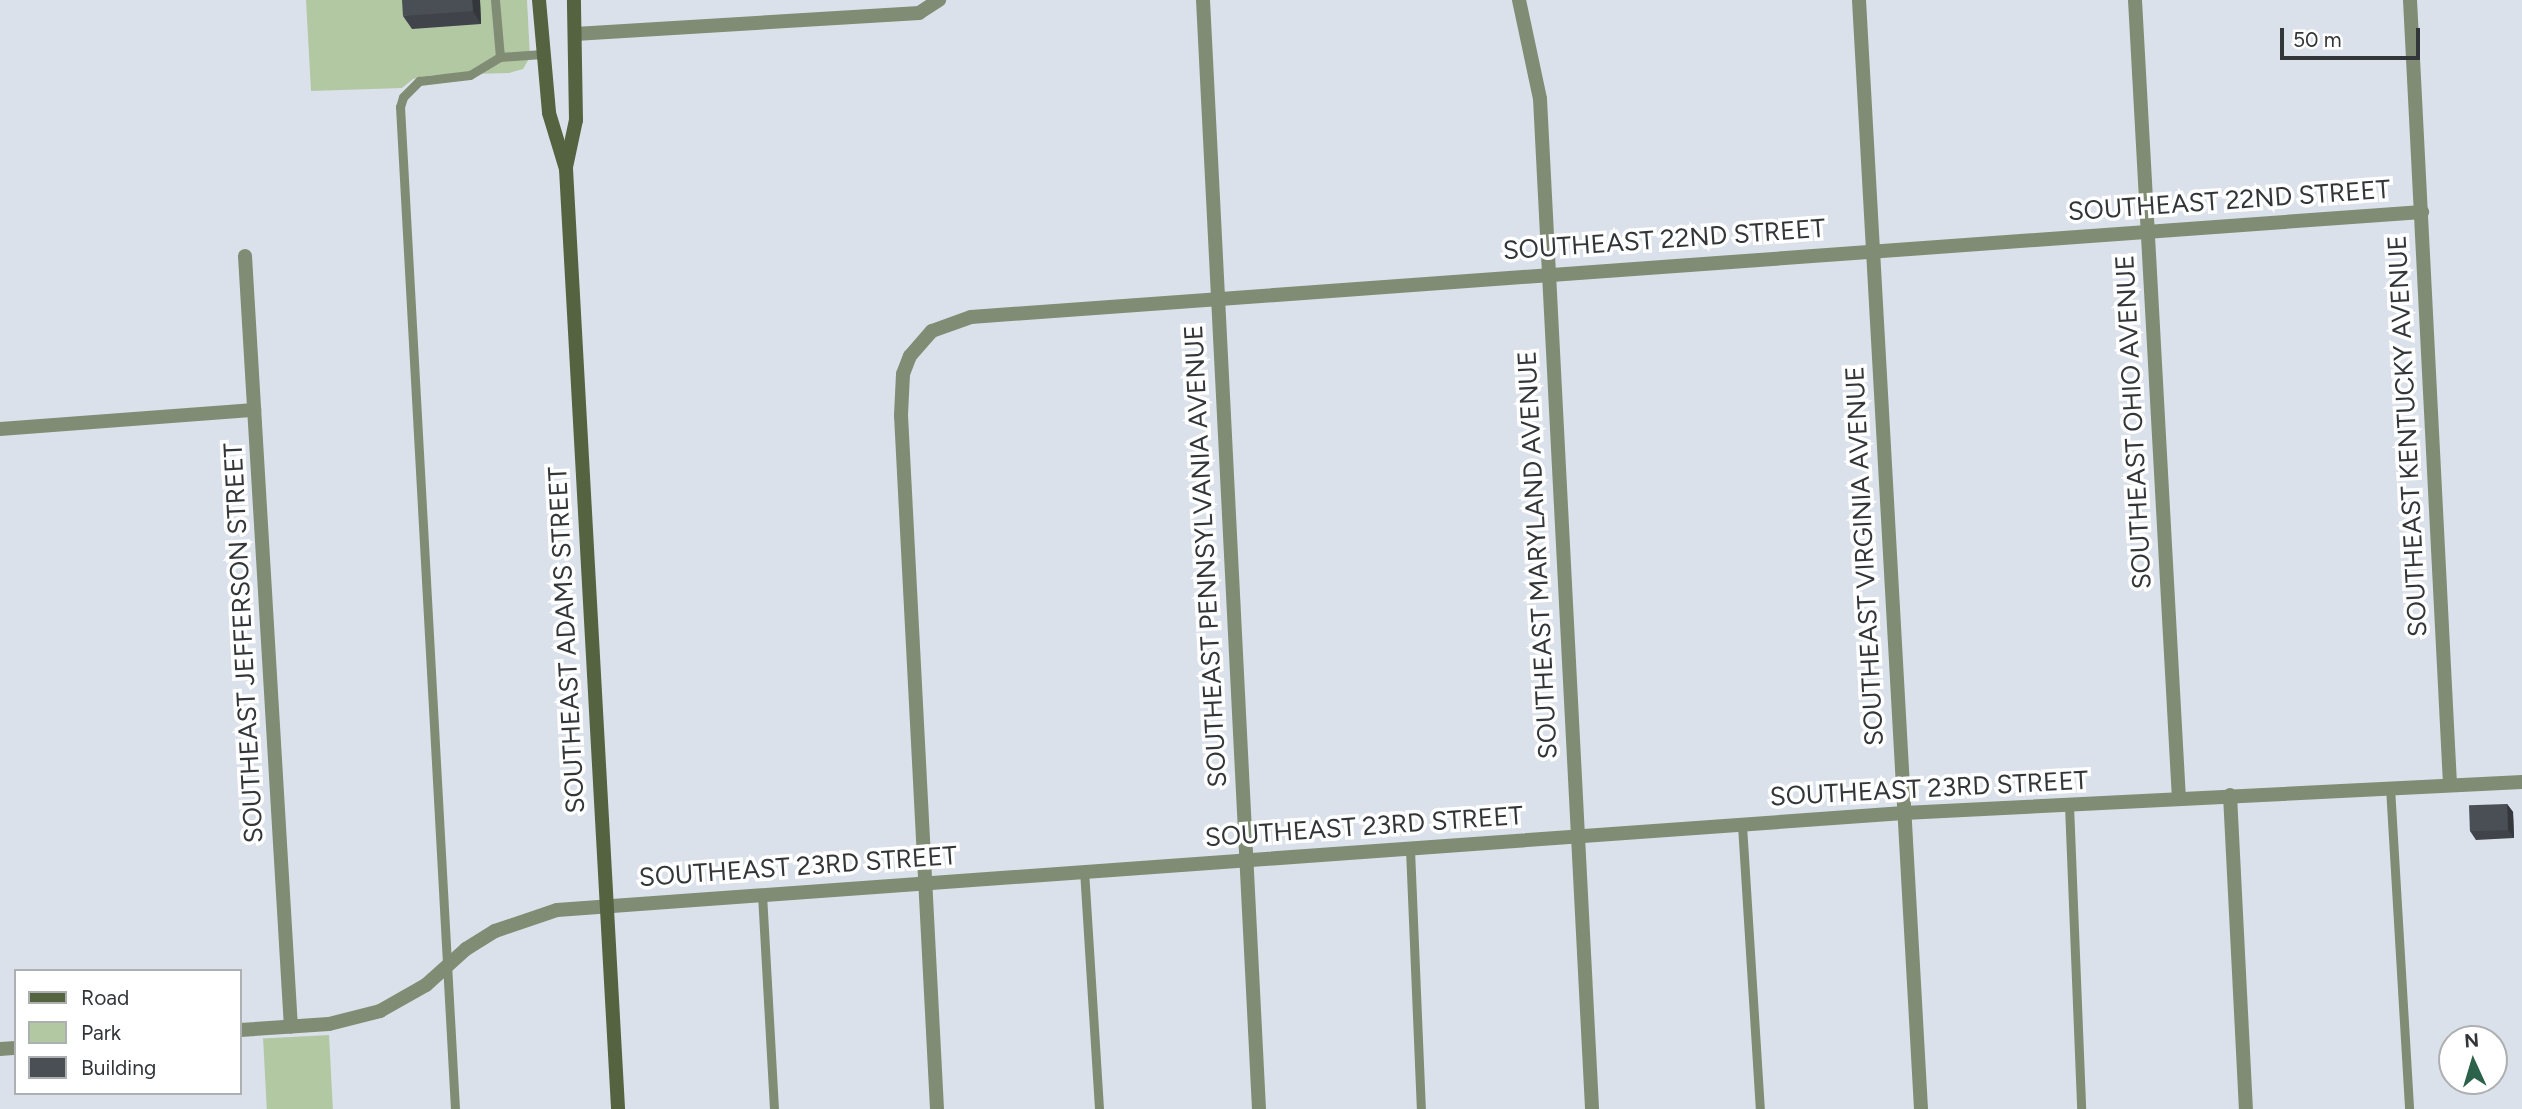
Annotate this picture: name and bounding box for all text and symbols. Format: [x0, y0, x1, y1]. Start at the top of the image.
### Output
scale bar [2284, 14, 2424, 58]
text: 50 m [2293, 27, 2342, 52]
street label: SOUTHEAST 22ND STREET [2067, 174, 2391, 228]
street label: SOUTHEAST 22ND STREET [1502, 213, 1826, 267]
street label: SOUTHEAST KENTUCKY AVENUE [2382, 234, 2434, 638]
street label: SOUTHEAST OHIO AVENUE [2110, 254, 2158, 590]
street label: SOUTHEAST PENNSYLVANIA AVENUE [1178, 324, 1234, 788]
street label: SOUTHEAST MARYLAND AVENUE [1512, 350, 1564, 760]
street label: SOUTHEAST VIRGINIA AVENUE [1839, 365, 1891, 747]
street label: SOUTHEAST JEFFERSON STREET [218, 442, 270, 844]
street label: SOUTHEAST ADAMS STREET [542, 466, 592, 814]
street label: SOUTHEAST 23RD STREET [1769, 765, 2089, 813]
street label: SOUTHEAST 23RD STREET [1204, 800, 1524, 854]
street label: SOUTHEAST 23RD STREET [638, 840, 958, 894]
legend [14, 969, 242, 1095]
text: Road [81, 985, 129, 1010]
text: Park [81, 1020, 121, 1045]
north arrow [2438, 1025, 2508, 1095]
text: N [2464, 1029, 2480, 1053]
text: Building [81, 1055, 156, 1080]

